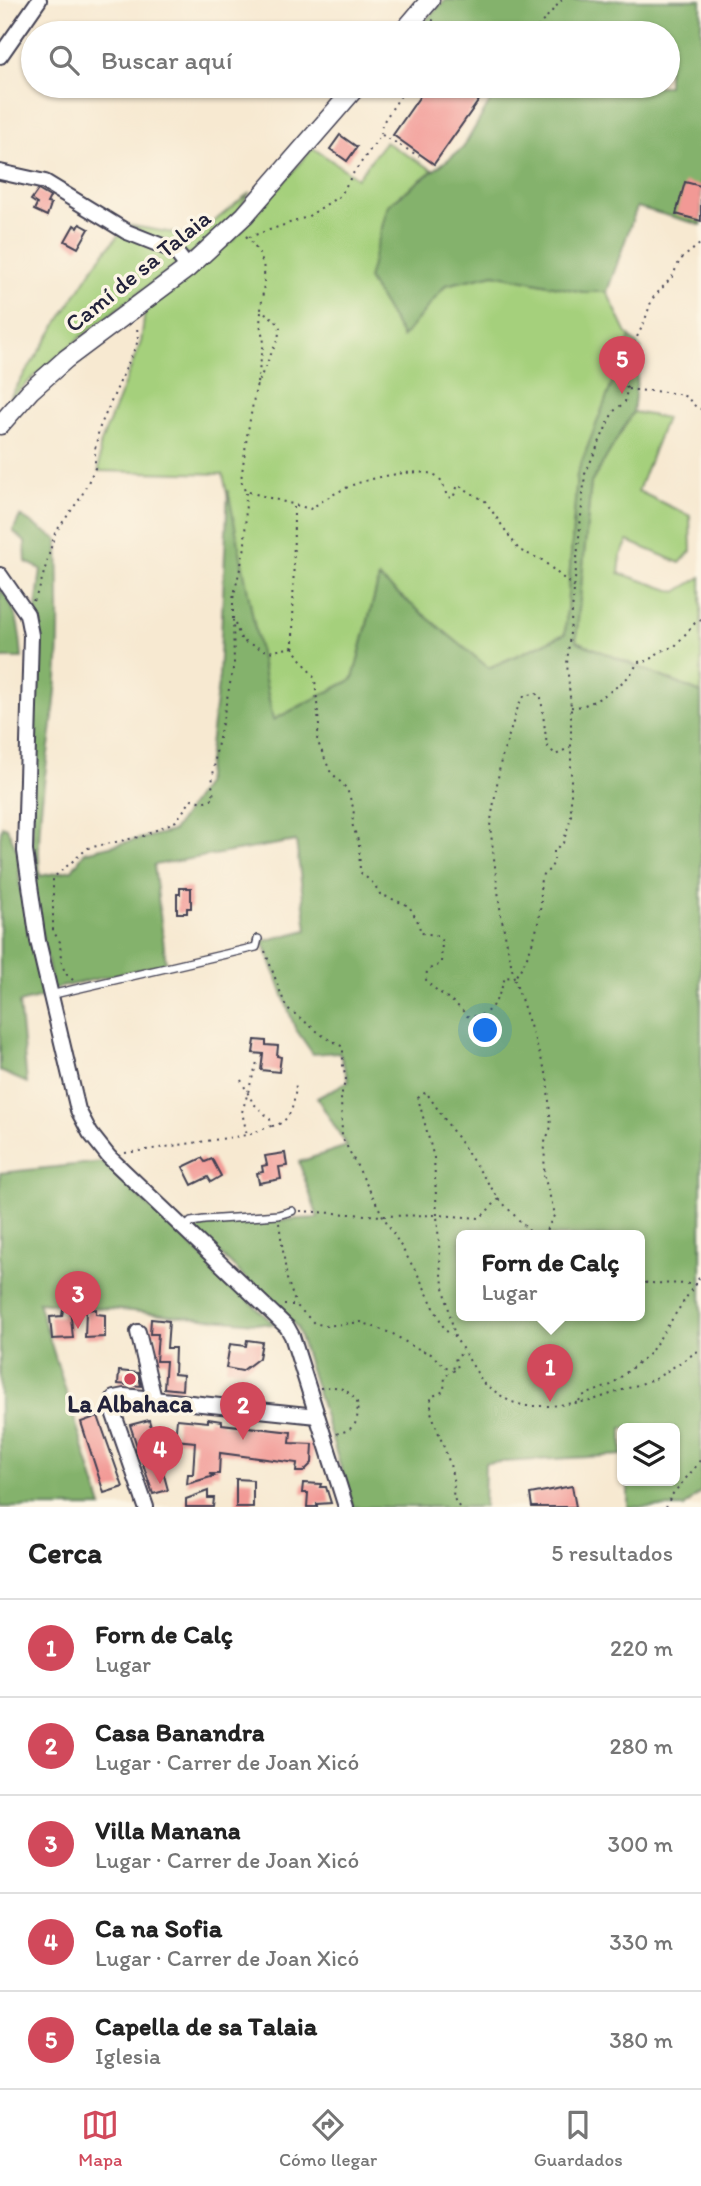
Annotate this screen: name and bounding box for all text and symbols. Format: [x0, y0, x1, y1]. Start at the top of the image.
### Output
search box [21, 21, 680, 98]
icon: search [45, 41, 83, 79]
text: Buscar aquí [101, 44, 232, 76]
street label: Camí de sa Talaia [59, 203, 217, 338]
pin: 5 [599, 336, 645, 394]
your location [468, 1013, 502, 1047]
popup [456, 1230, 645, 1321]
text: Forn de Calç [482, 1246, 619, 1278]
pin: 3 [55, 1271, 101, 1329]
text: Lugar [482, 1278, 537, 1306]
pin: 1 [527, 1344, 573, 1402]
marker: La Albahaca [122, 1371, 138, 1387]
pin: 2 [220, 1382, 266, 1440]
place label: La Albahaca [67, 1389, 193, 1418]
map controls [617, 1423, 680, 1486]
button: layers [617, 1423, 680, 1486]
pin: 4 [137, 1426, 183, 1484]
text: Cerca [28, 1534, 102, 1571]
text: 5 resultados [551, 1539, 673, 1567]
text: Forn de Calç [95, 1618, 233, 1650]
text: 1 [46, 1634, 56, 1662]
text: 220 m [610, 1634, 673, 1662]
text: Lugar [95, 1650, 151, 1678]
text: Casa Banandra [95, 1716, 265, 1748]
text: 2 [45, 1732, 57, 1760]
text: 280 m [610, 1732, 673, 1760]
text: Lugar · Carrer de Joan Xicó [95, 1748, 359, 1776]
text: Villa Manana [95, 1814, 241, 1846]
text: 3 [45, 1830, 57, 1858]
text: 300 m [608, 1830, 673, 1858]
text: Lugar · Carrer de Joan Xicó [95, 1846, 359, 1874]
text: Ca na Sofia [95, 1912, 222, 1944]
text: 4 [44, 1928, 58, 1956]
text: 330 m [609, 1928, 673, 1956]
text: Lugar · Carrer de Joan Xicó [95, 1944, 359, 1972]
text: Capella de sa Talaia [95, 2010, 317, 2042]
text: 5 [45, 2026, 57, 2054]
text: 380 m [609, 2026, 673, 2054]
text: Iglesia [95, 2042, 161, 2070]
tab: Mapa [78, 2106, 122, 2171]
tab: Cómo llegar [279, 2106, 377, 2171]
tab: Guardados [534, 2106, 623, 2171]

